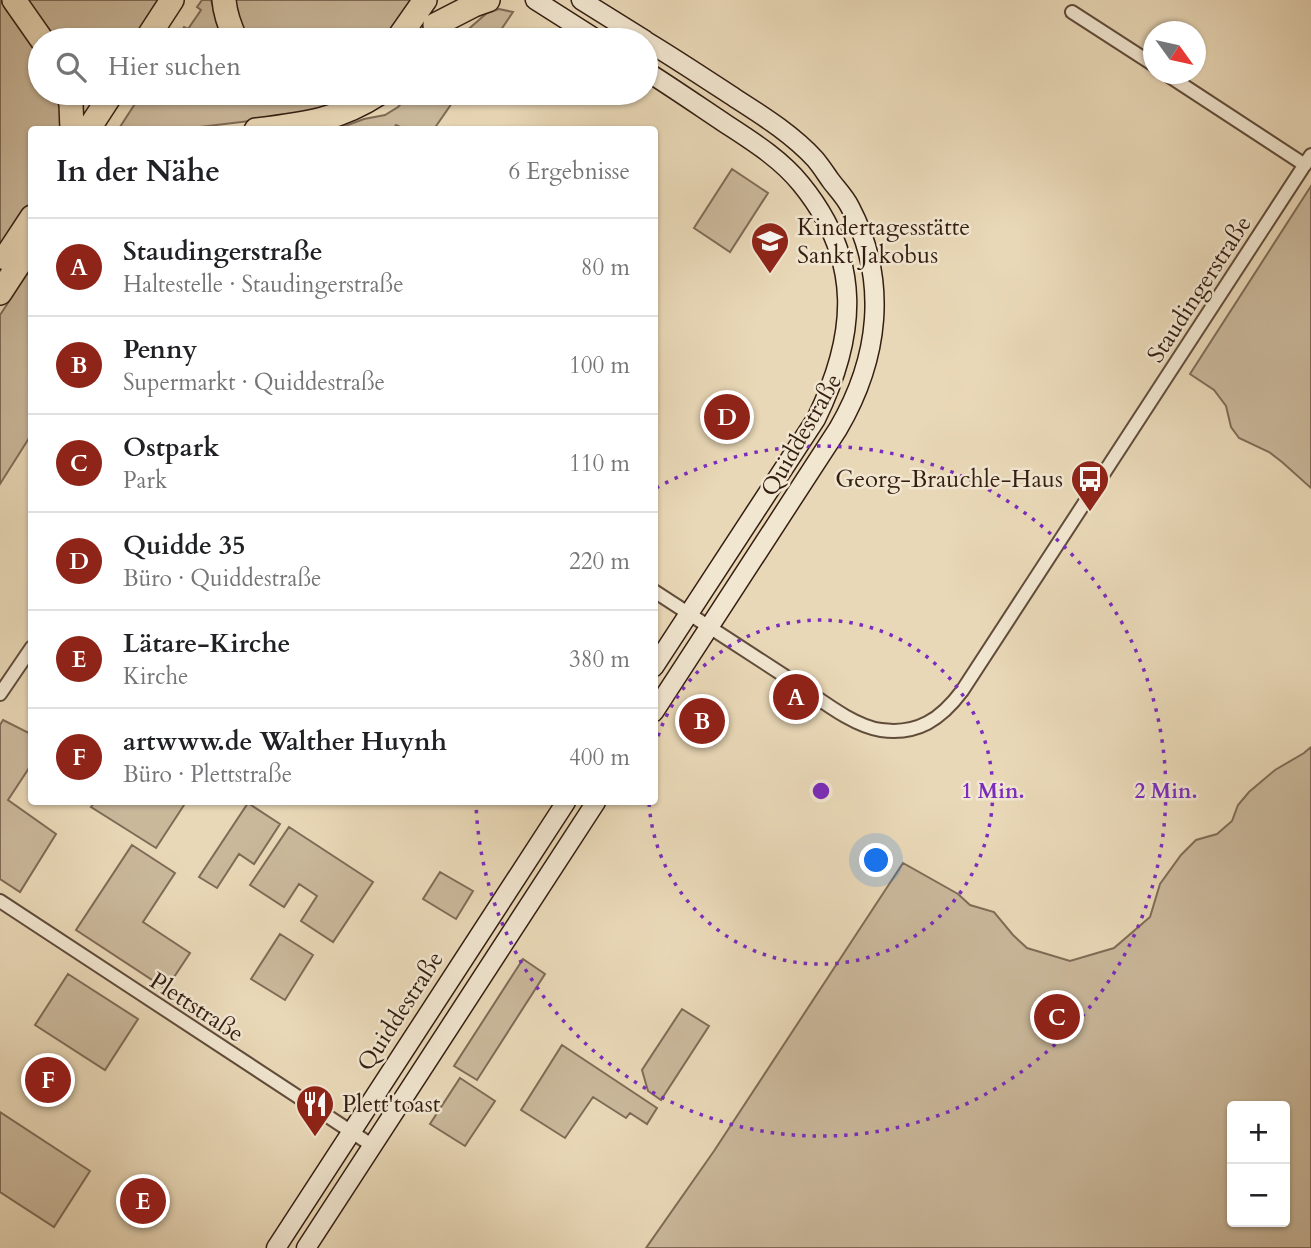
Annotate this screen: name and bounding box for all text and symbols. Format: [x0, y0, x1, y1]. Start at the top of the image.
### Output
north arrow [1143, 21, 1206, 84]
search box [28, 28, 658, 105]
icon: search [52, 48, 90, 86]
text: Hier suchen [108, 49, 241, 84]
text: In der Nähe [56, 151, 220, 192]
text: 6 Ergebnisse [508, 156, 630, 187]
street label: Staudingerstraße [1139, 209, 1259, 369]
place label: Kindertagesstätte Sankt Jakobus [797, 211, 970, 272]
school or university icon: Kindertagesstätte Sankt Jakobus [749, 220, 791, 275]
text: Staudingerstraße [123, 234, 323, 269]
text: A [70, 252, 88, 283]
text: 80 m [581, 252, 630, 283]
text: Haltestelle · Staudingerstraße [123, 269, 404, 300]
text: Penny [123, 332, 197, 367]
text: B [71, 350, 87, 381]
text: 100 m [569, 350, 630, 381]
text: Supermarkt · Quiddestraße [123, 367, 385, 398]
street label: Quiddestraße [753, 368, 850, 503]
pin: D [704, 391, 750, 443]
text: Ostpark [123, 430, 219, 465]
text: C [70, 448, 88, 479]
text: 110 m [569, 448, 630, 479]
bus stop icon: Georg-Brauchle-Haus [1069, 458, 1111, 513]
place label: Georg-Brauchle-Haus [835, 463, 1063, 496]
text: Park [123, 465, 167, 496]
text: Quidde 35 [123, 528, 245, 563]
text: D [69, 546, 89, 577]
text: 220 m [569, 546, 630, 577]
text: Büro · Quiddestraße [123, 563, 322, 594]
text: Lätare-Kirche [123, 626, 290, 661]
text: E [72, 644, 86, 675]
text: 380 m [569, 644, 630, 675]
text: Kirche [123, 661, 189, 692]
pin: A [773, 671, 819, 723]
pin: B [679, 695, 725, 747]
text: artwww.de Walther Huynh [123, 724, 447, 759]
text: F [72, 742, 86, 773]
text: 400 m [569, 742, 630, 773]
text: Büro · Plettstraße [123, 759, 292, 790]
text: 1 Min. [961, 777, 1025, 806]
text: 2 Min. [1134, 777, 1198, 806]
centre of rings [809, 779, 833, 803]
your location [859, 843, 893, 877]
street label: Quiddestraße [349, 945, 452, 1078]
street label: Plettstraße [143, 965, 250, 1050]
pin: C [1034, 991, 1080, 1043]
pin: F [25, 1054, 71, 1106]
restaurant icon: Plett'toast [294, 1083, 336, 1138]
place label: Plett'toast [342, 1088, 441, 1121]
map controls [1227, 1101, 1290, 1227]
button: + [1227, 1101, 1290, 1164]
button: − [1227, 1164, 1290, 1227]
pin: E [120, 1175, 166, 1227]

